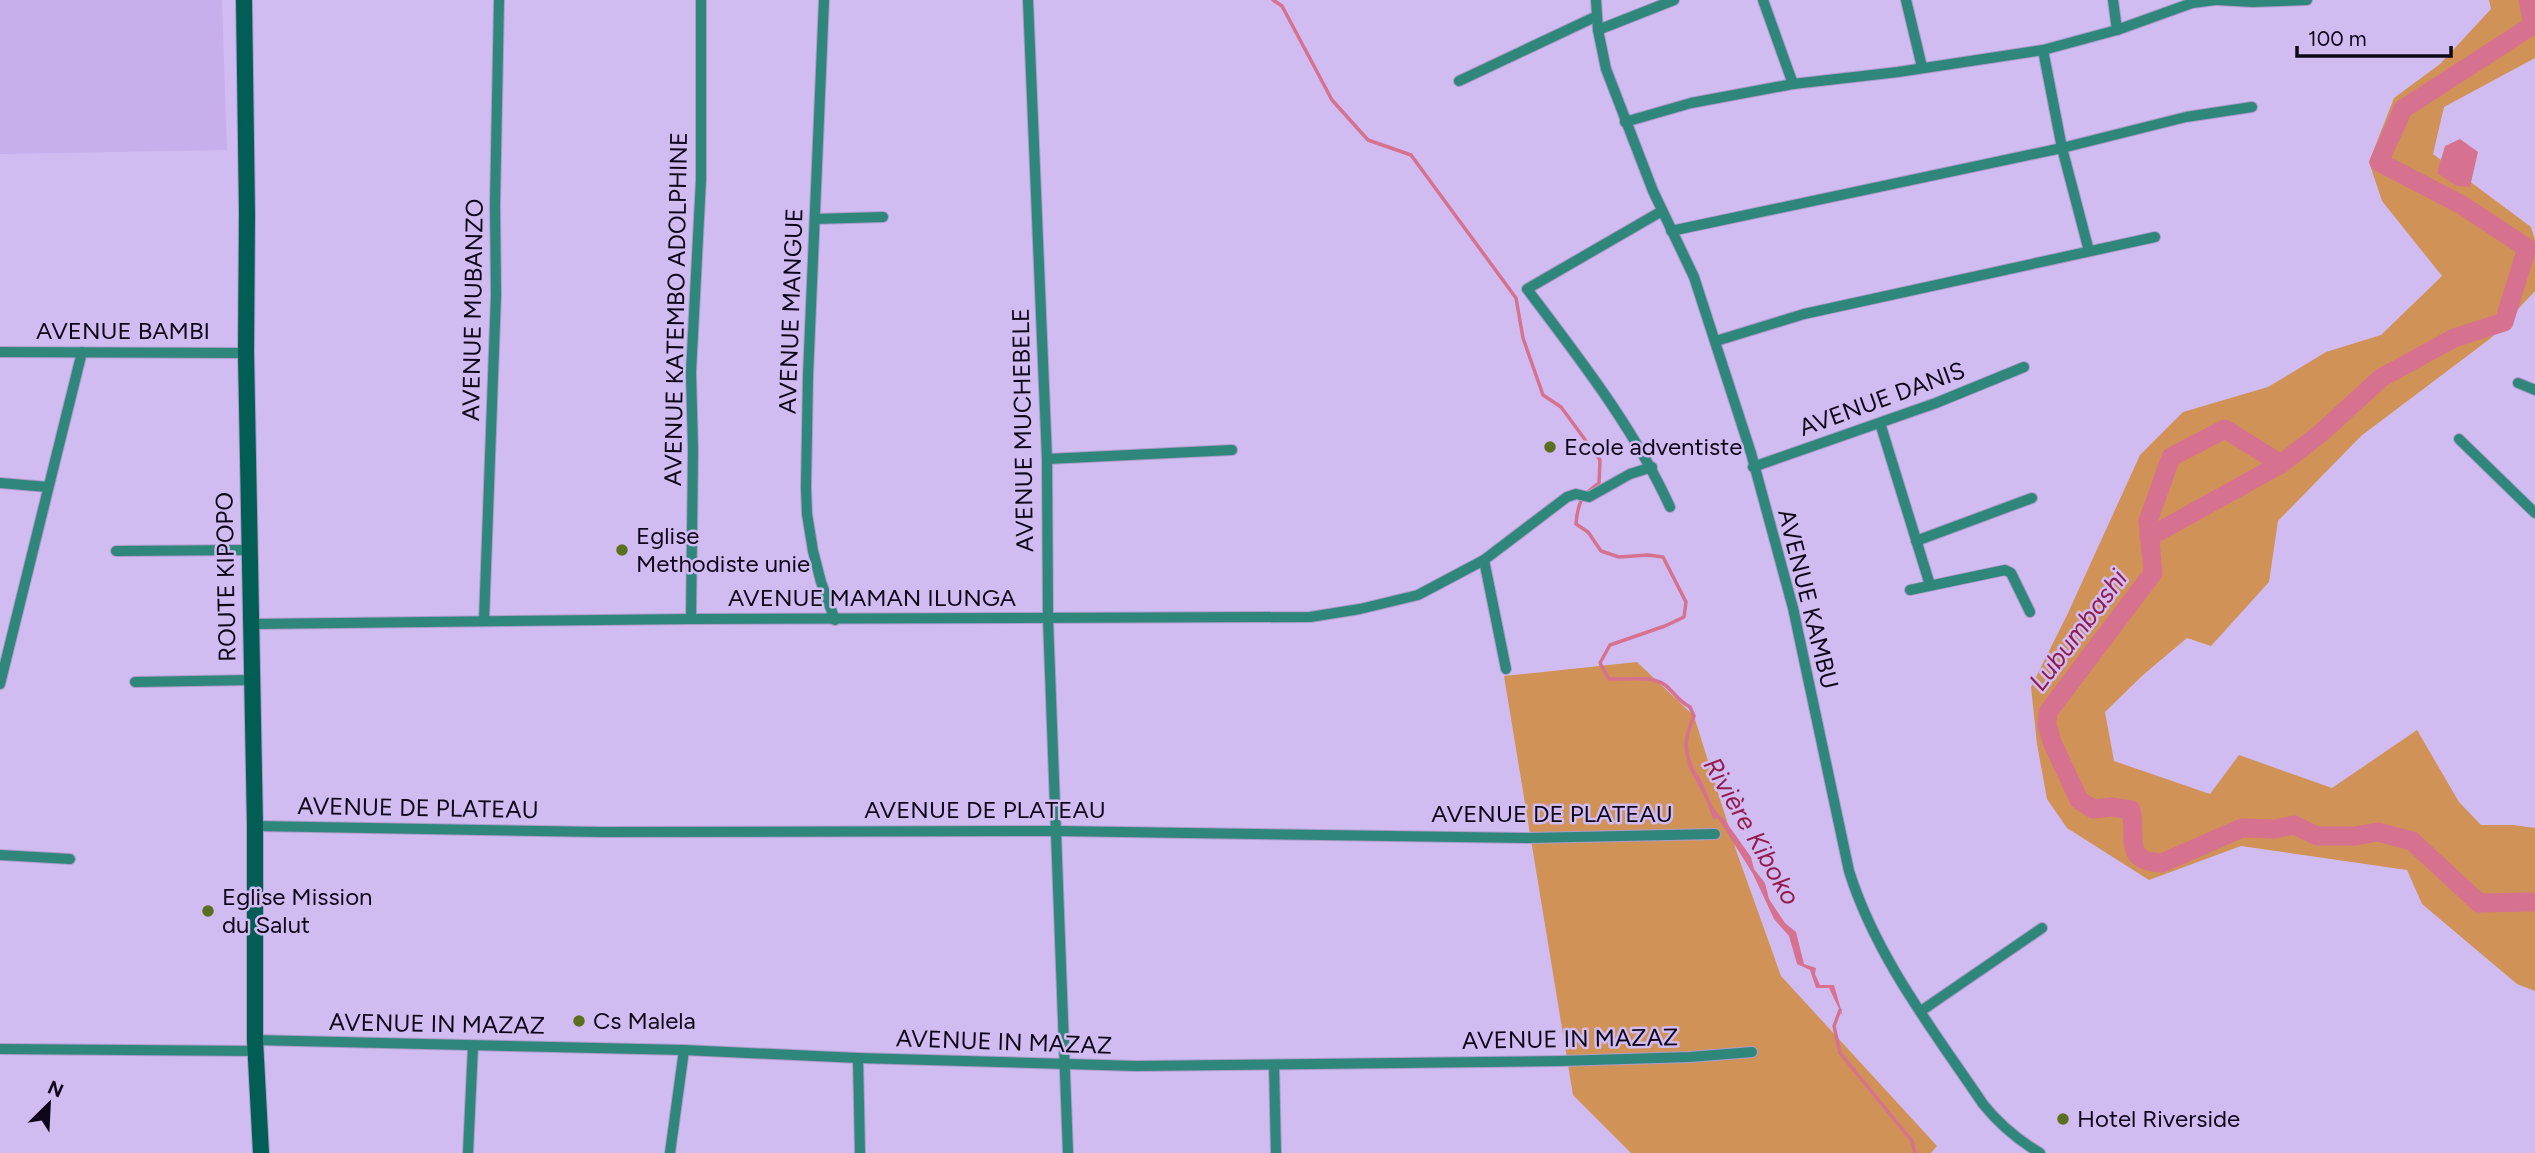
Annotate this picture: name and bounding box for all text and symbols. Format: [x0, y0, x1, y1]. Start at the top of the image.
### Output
scale bar [2297, 14, 2451, 58]
text: 100 m [2308, 26, 2367, 51]
street label: AVENUE KATEMBO ADOLPHINE [658, 132, 693, 486]
street label: AVENUE MUBANZO [456, 199, 489, 421]
street label: AVENUE MANGUE [772, 207, 809, 415]
street label: AVENUE MUCHEBELE [1006, 308, 1039, 552]
street label: AVENUE BAMBI [36, 316, 210, 345]
street label: AVENUE DANIS [1795, 355, 1969, 442]
place label: Ecole adventiste [1564, 432, 1742, 461]
marker: Ecole adventiste [1542, 439, 1558, 455]
street label: ROUTE KIPOPO [210, 492, 241, 662]
street label: AVENUE KAMBU [1772, 506, 1845, 692]
place label: Eglise Methodiste unie [636, 521, 810, 578]
marker: Eglise Methodiste unie [614, 542, 630, 558]
water label: Lubumbashi [2022, 562, 2134, 697]
street label: AVENUE MAMAN ILUNGA [728, 583, 1017, 612]
water label: Rivière Kiboko [1697, 751, 1807, 911]
street label: AVENUE DE PLATEAU [297, 791, 539, 824]
street label: AVENUE DE PLATEAU [864, 795, 1106, 824]
street label: AVENUE DE PLATEAU [1431, 799, 1673, 828]
place label: Eglise Mission du Salut [222, 882, 372, 939]
marker: Eglise Mission du Salut [200, 903, 216, 919]
place label: Cs Malela [593, 1006, 696, 1035]
street label: AVENUE IN MAZAZ [329, 1007, 545, 1040]
marker: Cs Malela [571, 1013, 587, 1029]
street label: AVENUE IN MAZAZ [1462, 1022, 1678, 1055]
street label: AVENUE IN MAZAZ [895, 1023, 1113, 1060]
north arrow [14, 1069, 84, 1139]
text: N [44, 1075, 67, 1102]
place label: Hotel Riverside [2077, 1104, 2240, 1133]
marker: Hotel Riverside [2055, 1111, 2071, 1127]

